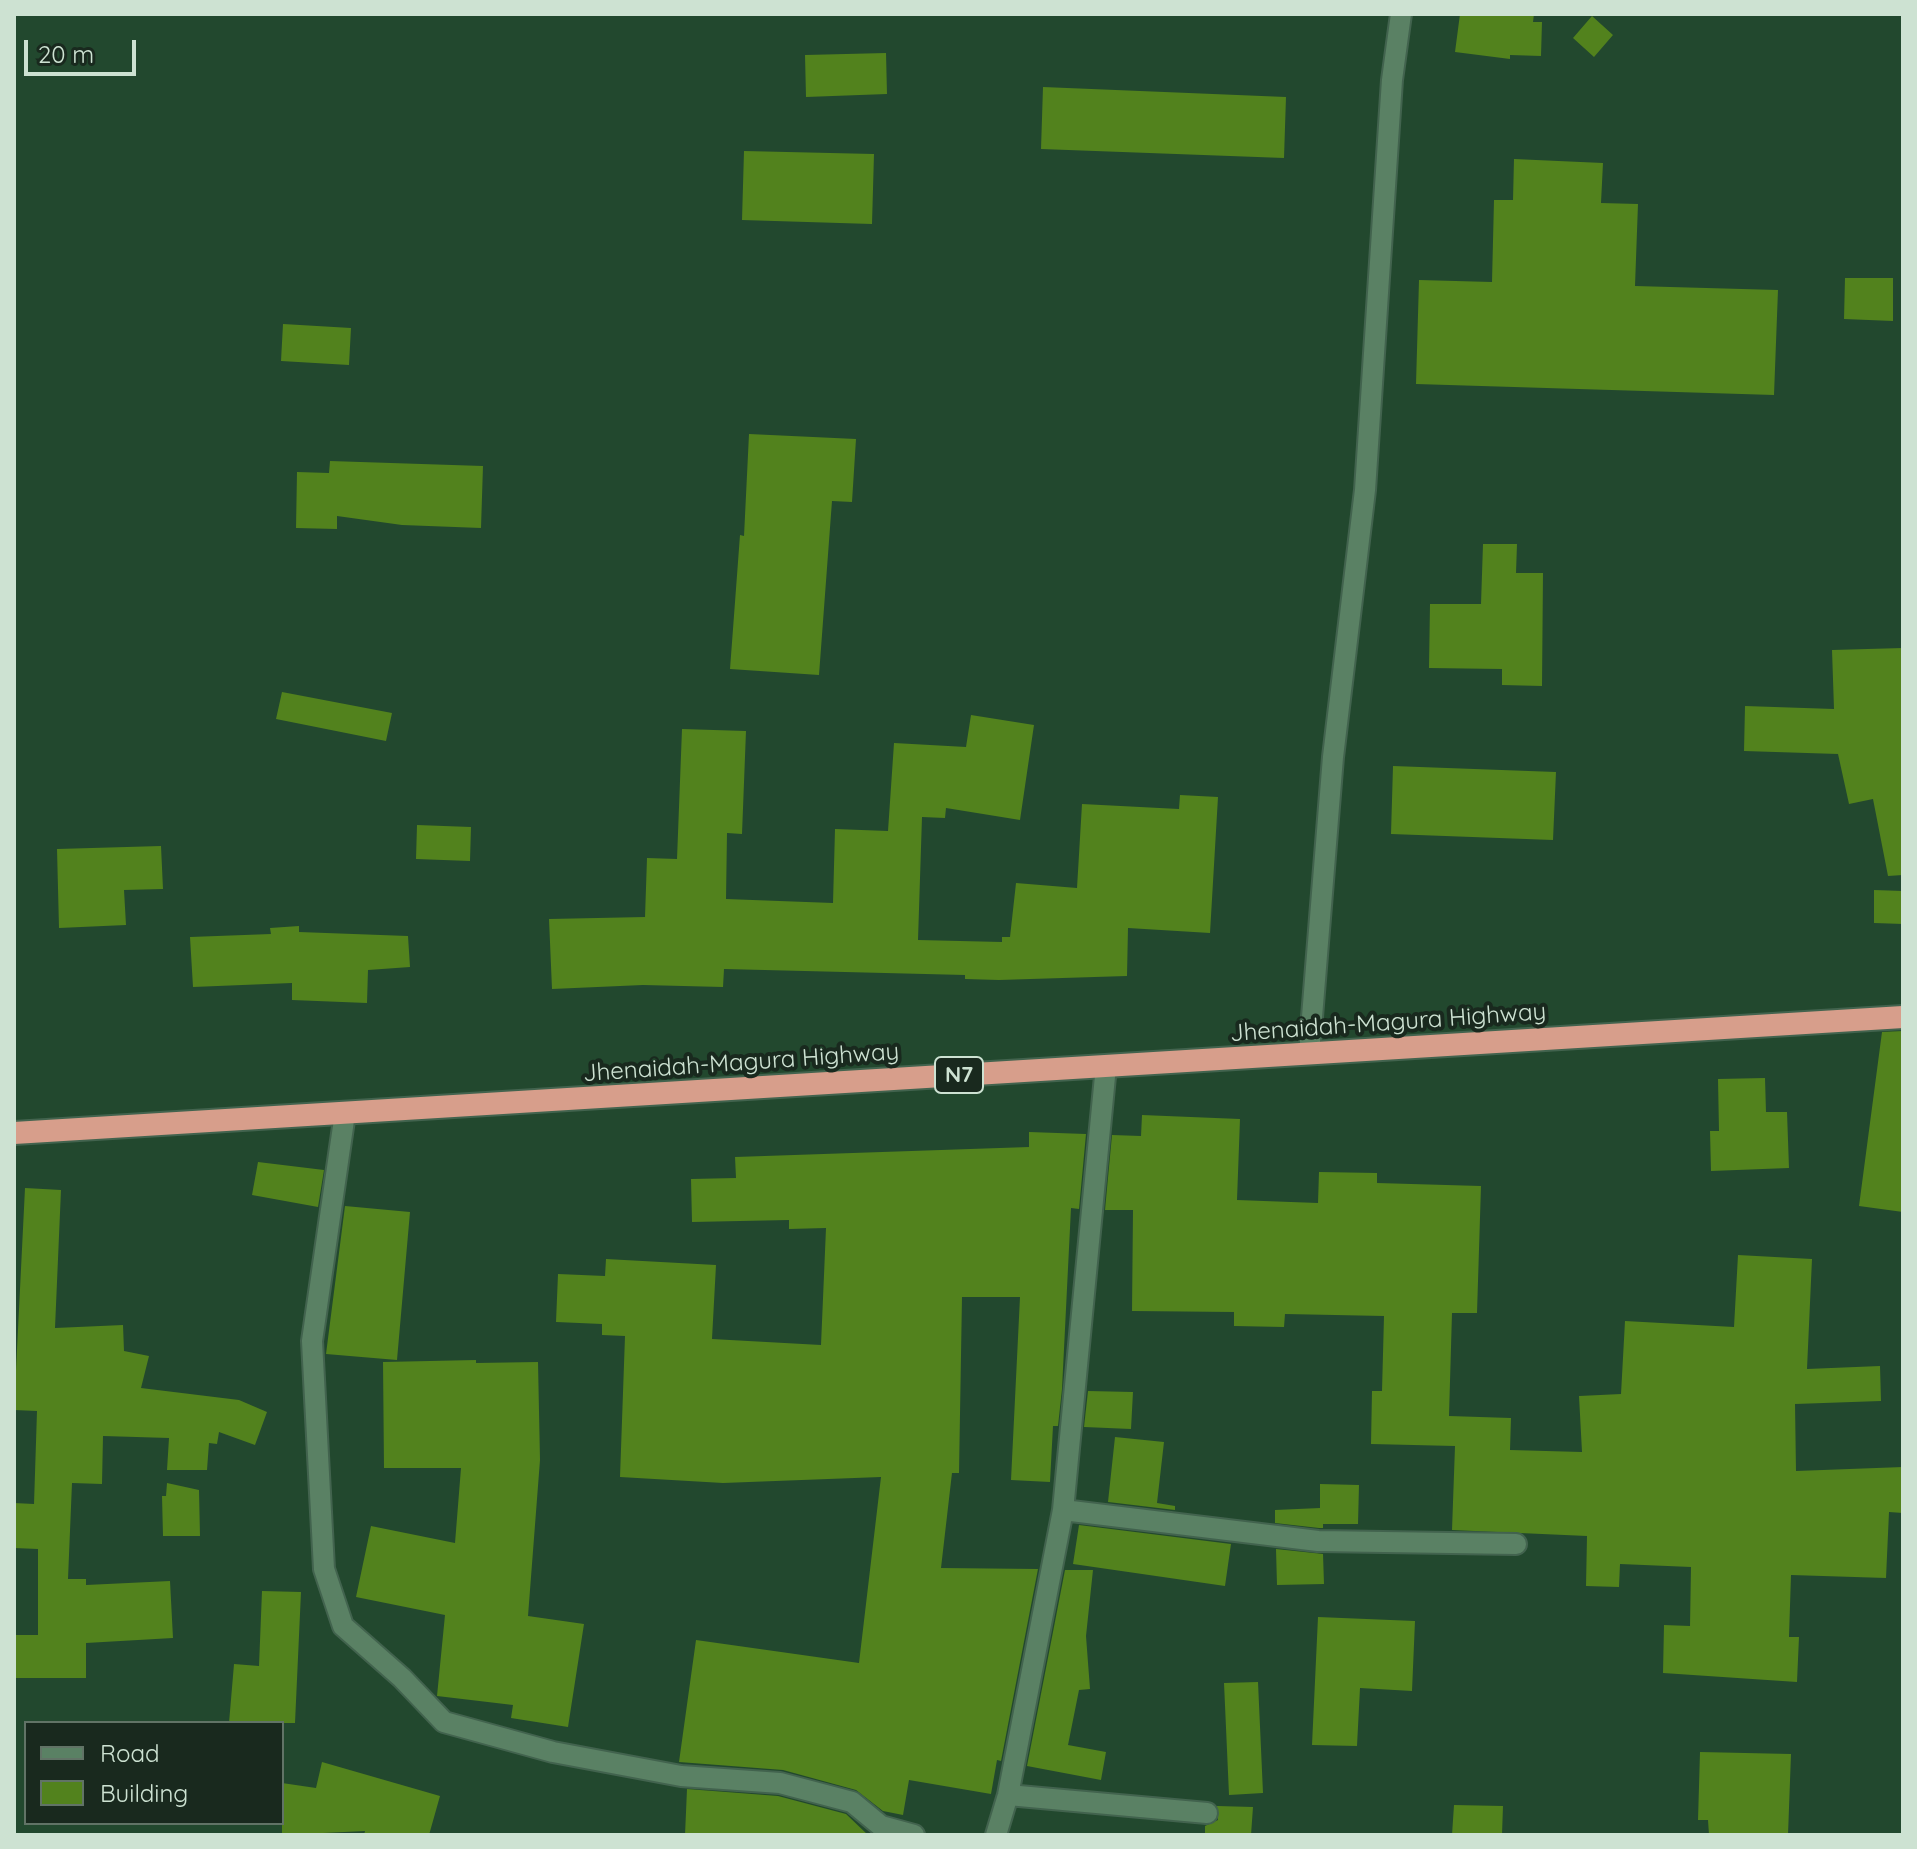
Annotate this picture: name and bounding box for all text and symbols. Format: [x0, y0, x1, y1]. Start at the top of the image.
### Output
scale bar [28, 24, 140, 74]
text: 20 m [38, 39, 94, 69]
street label: Jhenaidah-Magura Highway [1229, 998, 1547, 1048]
street label: Jhenaidah-Magura Highway [582, 1038, 900, 1088]
road number: N7 [935, 1057, 983, 1093]
legend [24, 1721, 284, 1825]
text: Road [100, 1738, 160, 1768]
text: Building [100, 1778, 188, 1808]

